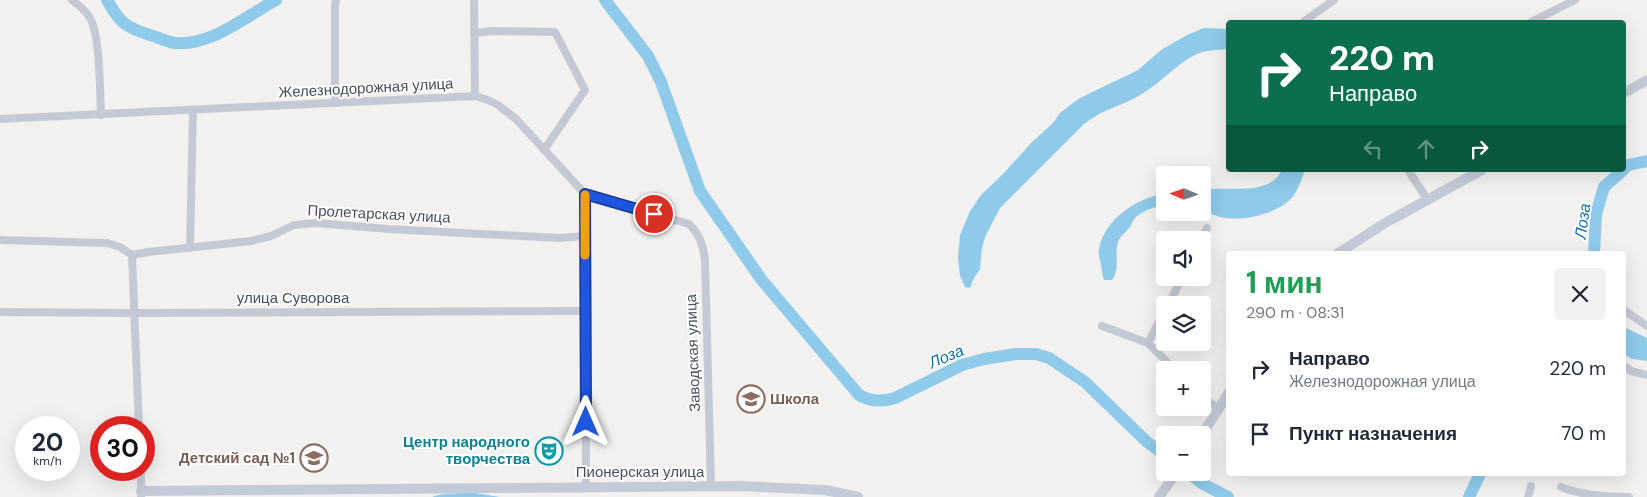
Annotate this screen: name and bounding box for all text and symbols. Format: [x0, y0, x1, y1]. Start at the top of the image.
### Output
text: 220 m [1329, 35, 1435, 81]
icon: right [1246, 40, 1311, 105]
street label: Железнодорожная улица [278, 73, 455, 103]
text: Направо [1329, 79, 1417, 108]
icon: left [1359, 135, 1387, 163]
icon: ahead [1412, 135, 1440, 163]
icon: right [1465, 135, 1493, 163]
north arrow [1156, 166, 1211, 221]
map controls [1156, 166, 1211, 481]
pin [633, 193, 675, 235]
street label: Пролетарская улица [307, 200, 452, 228]
icon: arrive [640, 200, 668, 228]
water label: Лоза [1569, 202, 1595, 241]
button: sound [1156, 231, 1211, 286]
text: 1 мин [1246, 263, 1323, 302]
button: close [1554, 268, 1606, 320]
street label: улица Суворова [237, 288, 350, 308]
street label: Заводская улица [681, 293, 705, 412]
button: layers [1156, 296, 1211, 351]
text: 290 m · 08:31 [1246, 302, 1344, 323]
water label: Лоза [925, 340, 967, 374]
text: Направо [1289, 346, 1370, 371]
icon: right [1246, 355, 1274, 383]
text: 220 m [1549, 356, 1606, 381]
button: + [1156, 361, 1211, 416]
text: Железнодорожная улица [1289, 371, 1476, 392]
school or university icon: Школа [736, 384, 766, 414]
place label: Школа [770, 389, 820, 409]
position arrow [559, 395, 611, 447]
speed limit sign: 30 [90, 416, 155, 481]
icon: arrive [1246, 420, 1274, 448]
text: Пункт назначения [1289, 421, 1457, 446]
text: 70 m [1561, 421, 1606, 446]
text: 20 [32, 426, 63, 459]
button: − [1156, 426, 1211, 481]
place label: Центр народного творчества [403, 432, 531, 469]
theatre icon: Центр народного творчества [534, 436, 564, 466]
school or university icon: Детский сад №1 [299, 443, 329, 473]
place label: Детский сад №1 [179, 448, 295, 468]
text: km/h [33, 453, 62, 469]
street label: Пионерская улица [576, 462, 705, 482]

